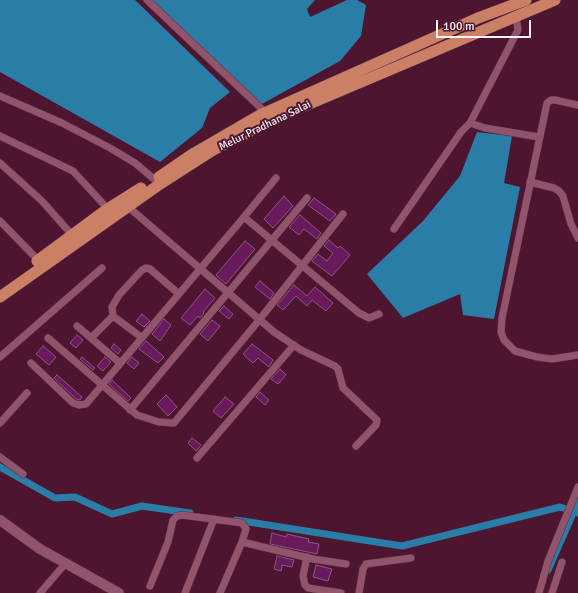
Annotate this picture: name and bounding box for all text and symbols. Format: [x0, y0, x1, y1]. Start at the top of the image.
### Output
scale bar [438, 12, 533, 38]
text: 100 m [443, 19, 475, 34]
street label: Melur Pradhana Salai [217, 98, 313, 154]

